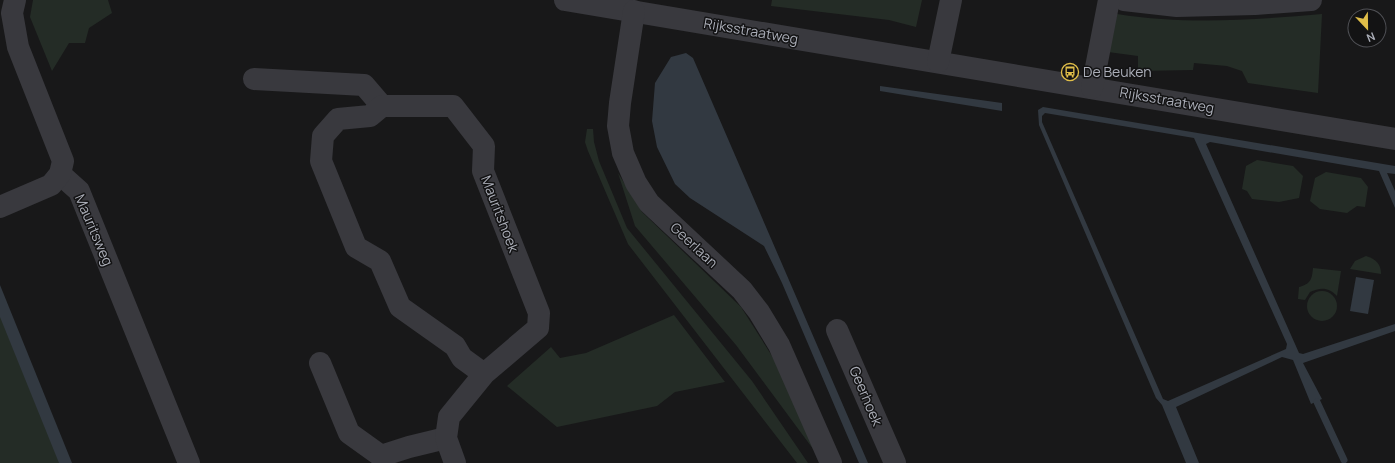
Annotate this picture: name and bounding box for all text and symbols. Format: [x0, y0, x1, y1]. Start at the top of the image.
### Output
north arrow [1347, 8, 1387, 48]
street label: Rijksstraatweg [702, 13, 800, 48]
text: N [1364, 29, 1377, 46]
bus stop icon: De Beuken [1060, 62, 1080, 82]
place label: De Beuken [1083, 62, 1152, 81]
street label: Rijksstraatweg [1118, 82, 1216, 117]
street label: Mauritshoek [477, 173, 524, 256]
street label: Mauritsweg [71, 191, 118, 268]
street label: Geerlaan [666, 218, 722, 272]
street label: Geerhoek [845, 363, 888, 429]

